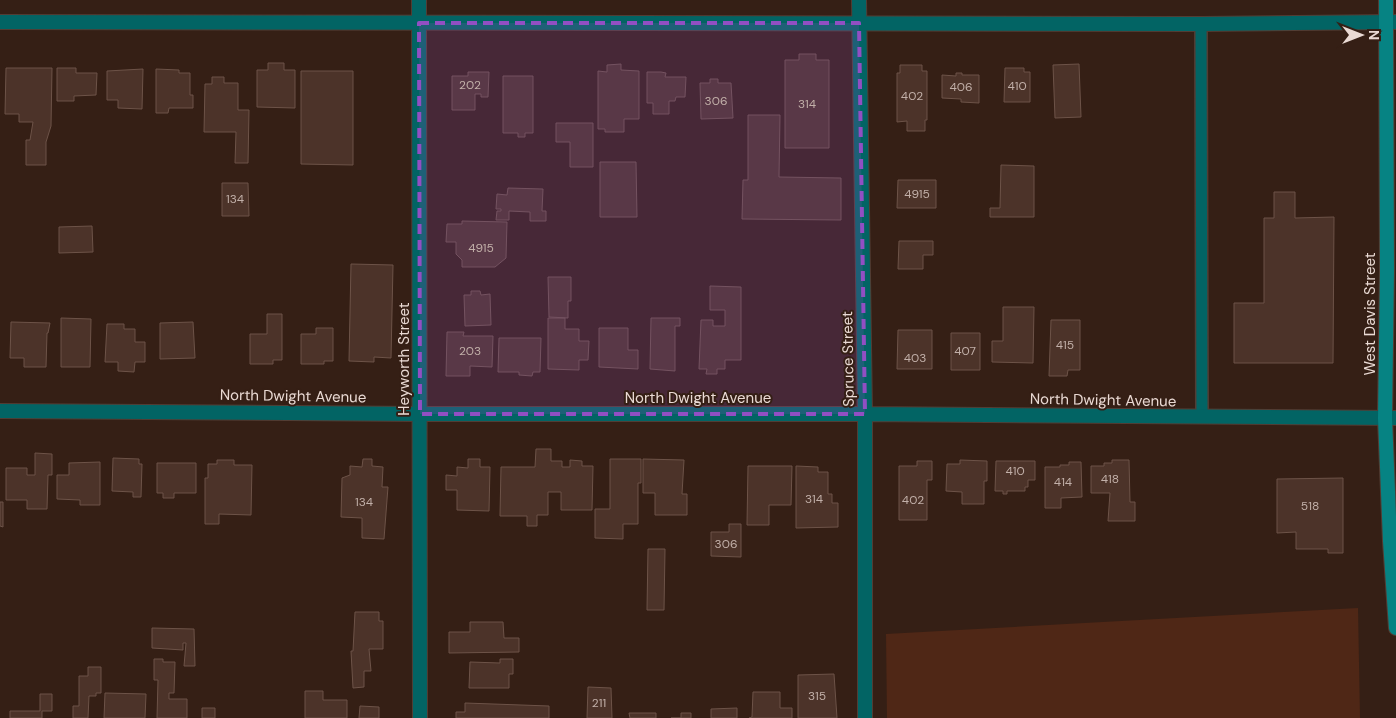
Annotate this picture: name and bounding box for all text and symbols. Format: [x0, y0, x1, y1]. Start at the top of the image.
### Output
north arrow [1336, 10, 1386, 60]
text: N [1365, 30, 1383, 40]
house number: 202 [459, 77, 481, 93]
house number: 410 [1007, 78, 1027, 94]
house number: 406 [949, 79, 973, 95]
house number: 402 [901, 88, 923, 104]
house number: 306 [705, 93, 727, 109]
house number: 314 [798, 96, 816, 112]
house number: 4915 [904, 186, 930, 202]
house number: 134 [226, 191, 244, 207]
house number: 4915 [468, 240, 494, 256]
street label: West Davis Street [1360, 252, 1380, 376]
street label: Heyworth Street [394, 302, 414, 416]
street label: Spruce Street [837, 311, 859, 407]
house number: 415 [1056, 337, 1074, 353]
house number: 203 [459, 343, 481, 359]
house number: 407 [954, 343, 976, 359]
house number: 403 [904, 350, 926, 366]
street label: North Dwight Avenue [220, 385, 366, 407]
street label: North Dwight Avenue [625, 388, 771, 408]
street label: North Dwight Avenue [1030, 389, 1176, 411]
house number: 410 [1005, 463, 1025, 479]
house number: 418 [1101, 471, 1119, 487]
house number: 414 [1054, 474, 1072, 490]
house number: 314 [805, 491, 823, 507]
house number: 402 [902, 492, 924, 508]
house number: 134 [355, 494, 373, 510]
house number: 518 [1301, 498, 1319, 514]
house number: 306 [715, 536, 737, 552]
house number: 315 [808, 688, 826, 704]
house number: 211 [592, 695, 606, 711]

